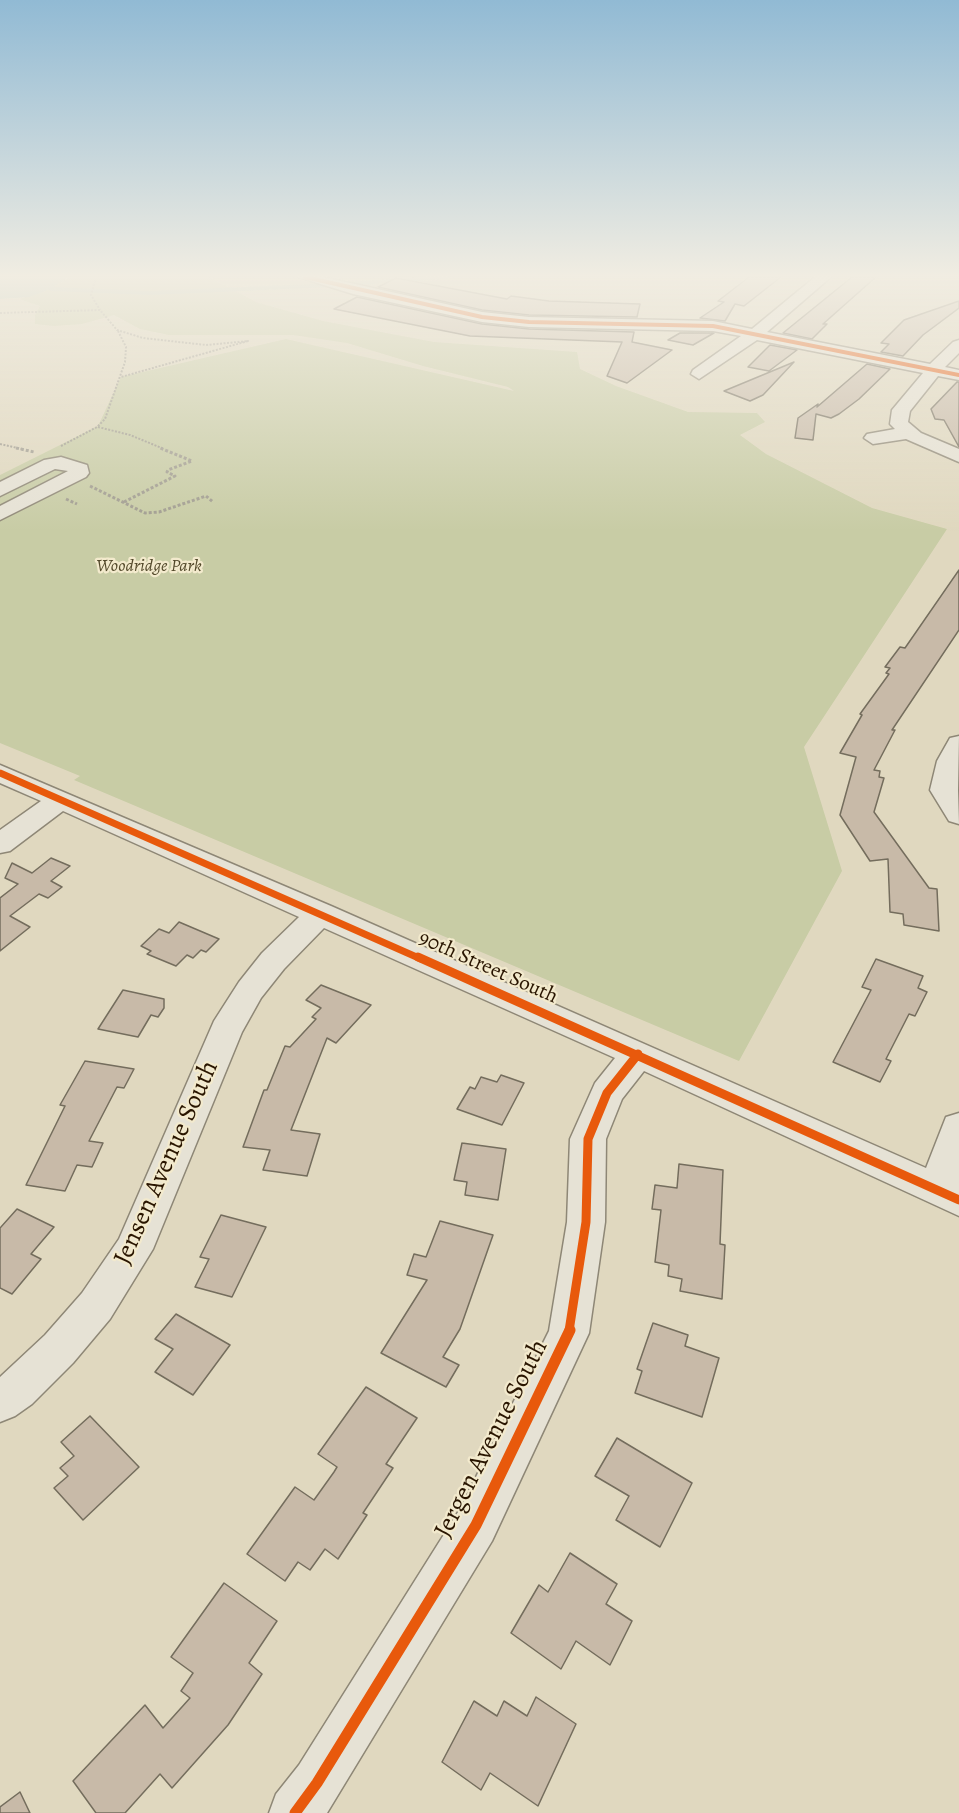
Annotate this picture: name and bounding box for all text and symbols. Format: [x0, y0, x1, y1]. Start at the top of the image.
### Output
park label: Woodridge Park [96, 556, 202, 578]
street label: 90th Street South [415, 926, 561, 1010]
street label: Jensen Avenue South [108, 1056, 226, 1270]
street label: Jergen Avenue South [429, 1335, 555, 1543]

